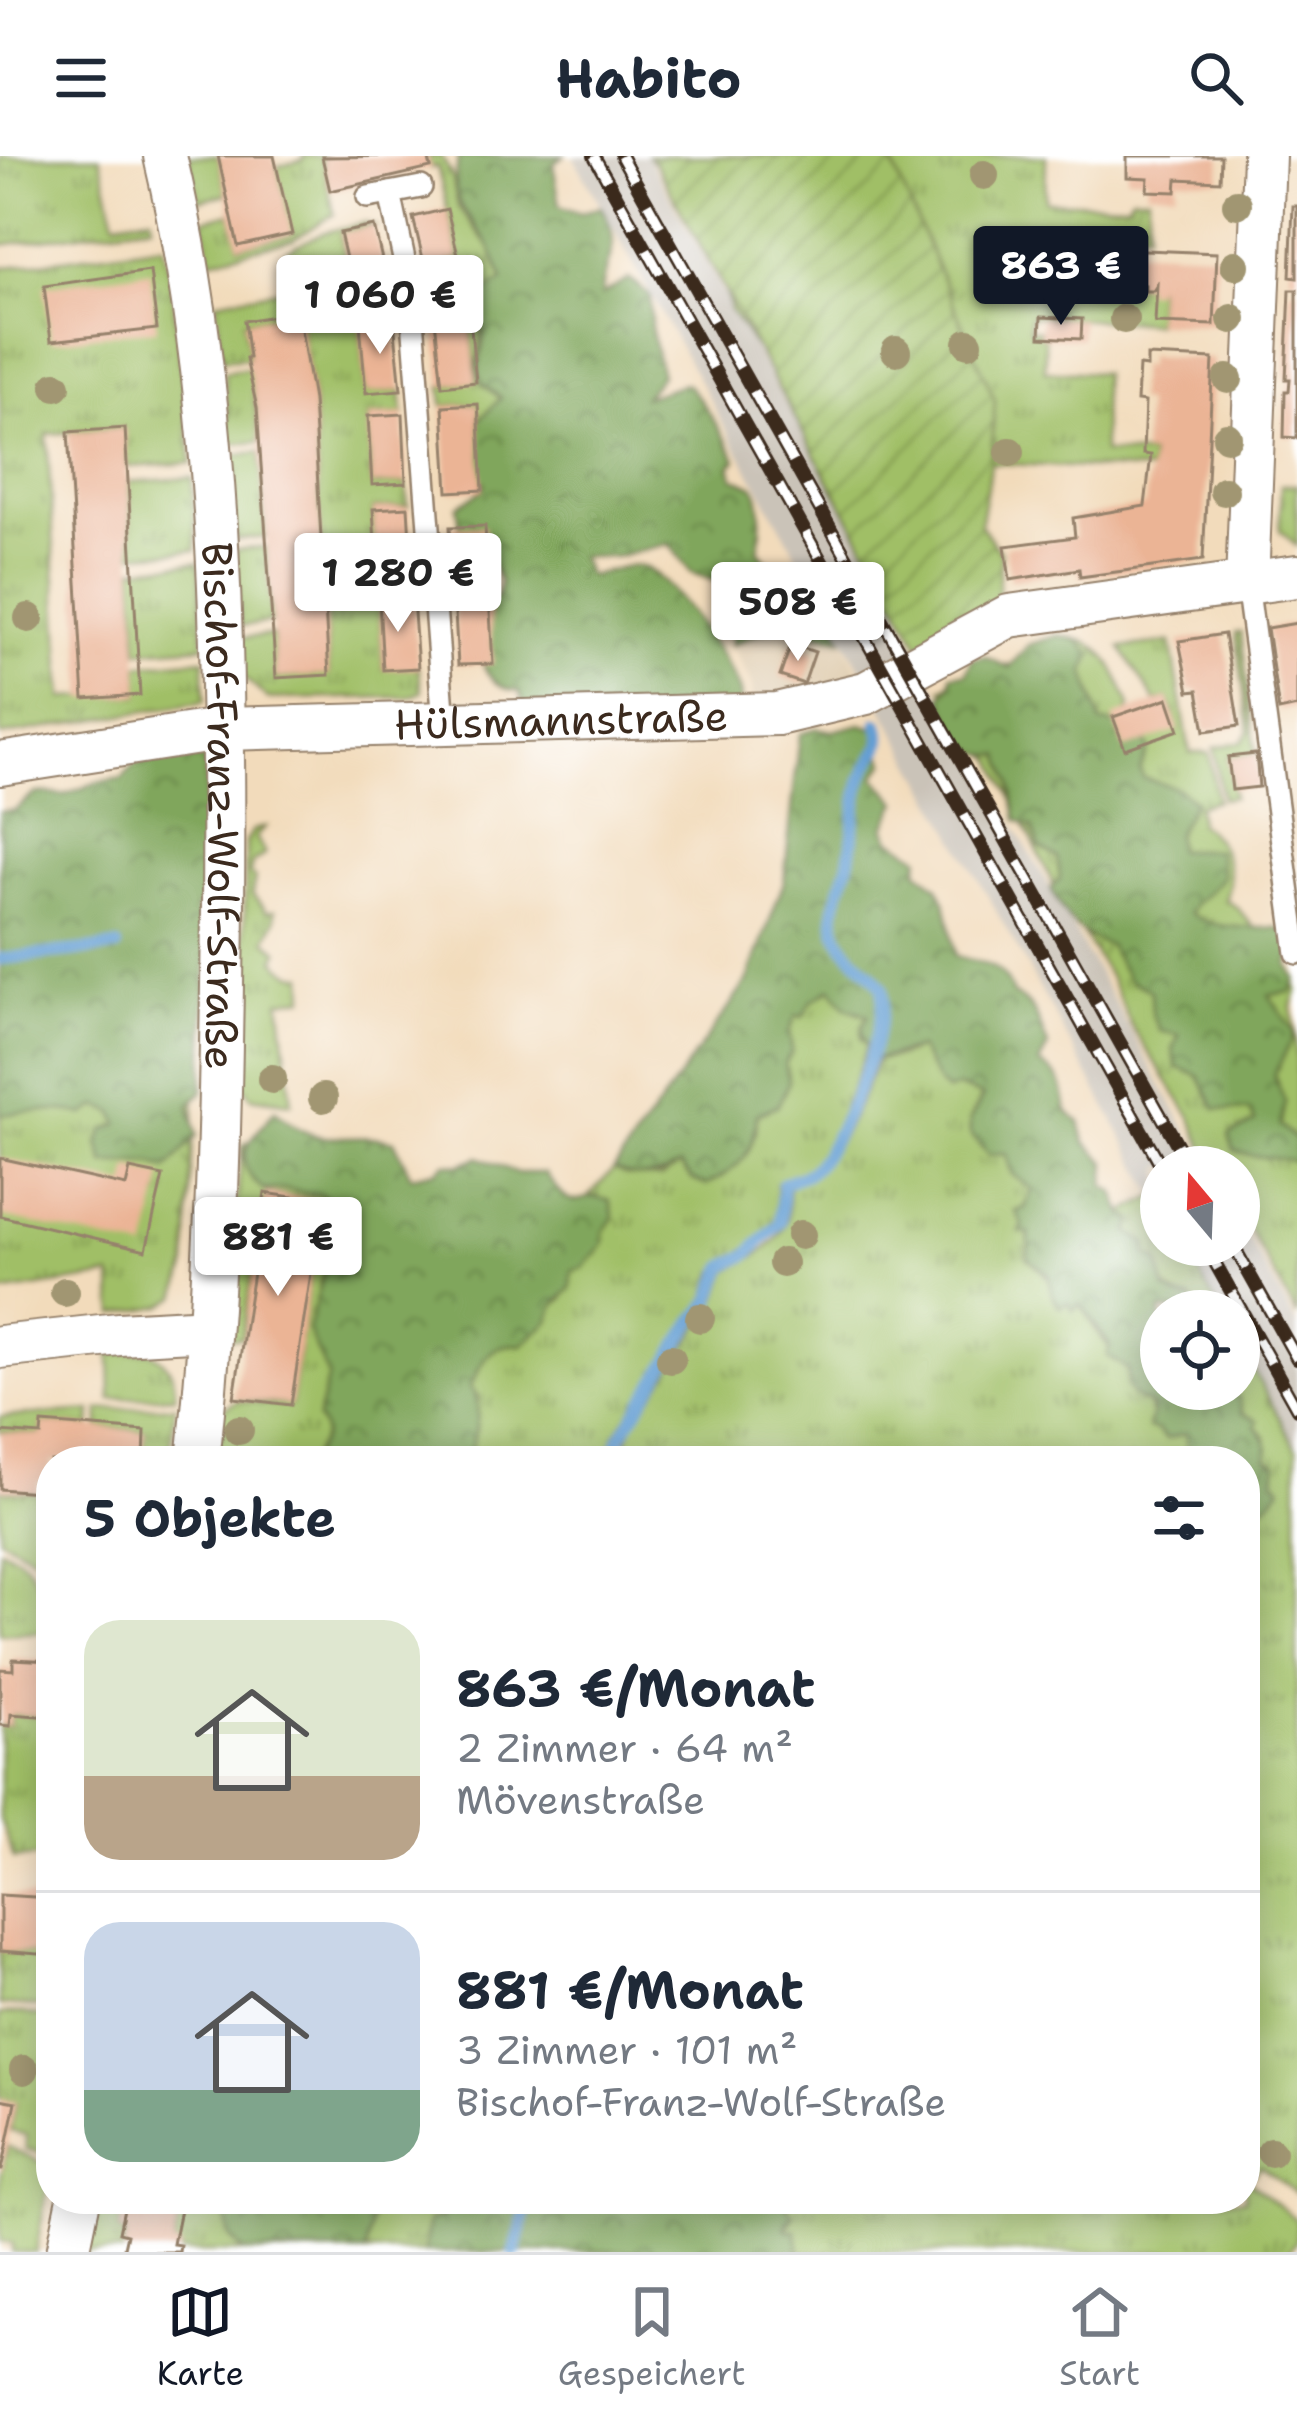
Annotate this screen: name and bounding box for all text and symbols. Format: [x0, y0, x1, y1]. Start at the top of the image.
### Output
text: Habito [555, 42, 742, 114]
icon: menu [48, 45, 114, 111]
icon: search [1183, 45, 1249, 111]
pin: 863 € [977, 226, 1145, 328]
text: 863 € [1000, 239, 1122, 291]
pin: 1 060 € [269, 255, 491, 357]
text: 1 060 € [303, 268, 457, 320]
pin: 1 280 € [287, 533, 509, 635]
street label: Bischof-Franz-Wolf-Straße [189, 541, 251, 1071]
text: 1 280 € [321, 546, 475, 598]
pin: 508 € [714, 562, 882, 664]
text: 508 € [738, 575, 858, 627]
street label: Hülsmannstraße [393, 687, 729, 752]
north arrow [1140, 1146, 1260, 1266]
map controls [1140, 1146, 1260, 1410]
pin: 881 € [194, 1197, 362, 1299]
text: 881 € [222, 1210, 334, 1262]
button: locate [1140, 1290, 1260, 1410]
text: 5 Objekte [84, 1484, 336, 1552]
icon: filters [1146, 1485, 1212, 1551]
text: 863 €/Monat [456, 1654, 815, 1722]
icon: home [180, 1668, 324, 1812]
text: 2 Zimmer · 64 m² [456, 1722, 793, 1774]
text: Mövenstraße [456, 1774, 705, 1826]
text: 881 €/Monat [456, 1956, 804, 2024]
icon: home [180, 1970, 324, 2114]
text: 3 Zimmer · 101 m² [456, 2024, 797, 2076]
text: Bischof-Franz-Wolf-Straße [456, 2076, 946, 2128]
tab: Karte [157, 2279, 244, 2396]
tab: Gespeichert [558, 2279, 746, 2396]
tab: Start [1059, 2279, 1140, 2396]

